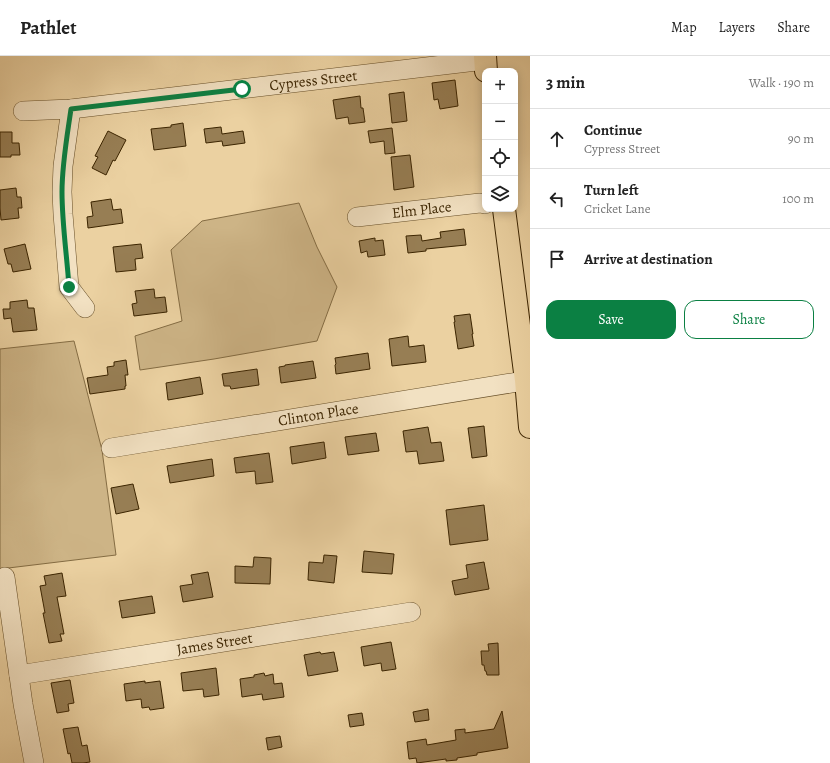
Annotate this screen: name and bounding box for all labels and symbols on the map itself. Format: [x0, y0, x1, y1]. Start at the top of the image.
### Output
street label: Cypress Street [268, 65, 358, 95]
route start [233, 80, 251, 98]
street label: Elm Place [391, 196, 453, 223]
route end [60, 278, 78, 296]
street label: Clinton Place [277, 398, 360, 431]
street label: James Street [175, 628, 254, 660]

